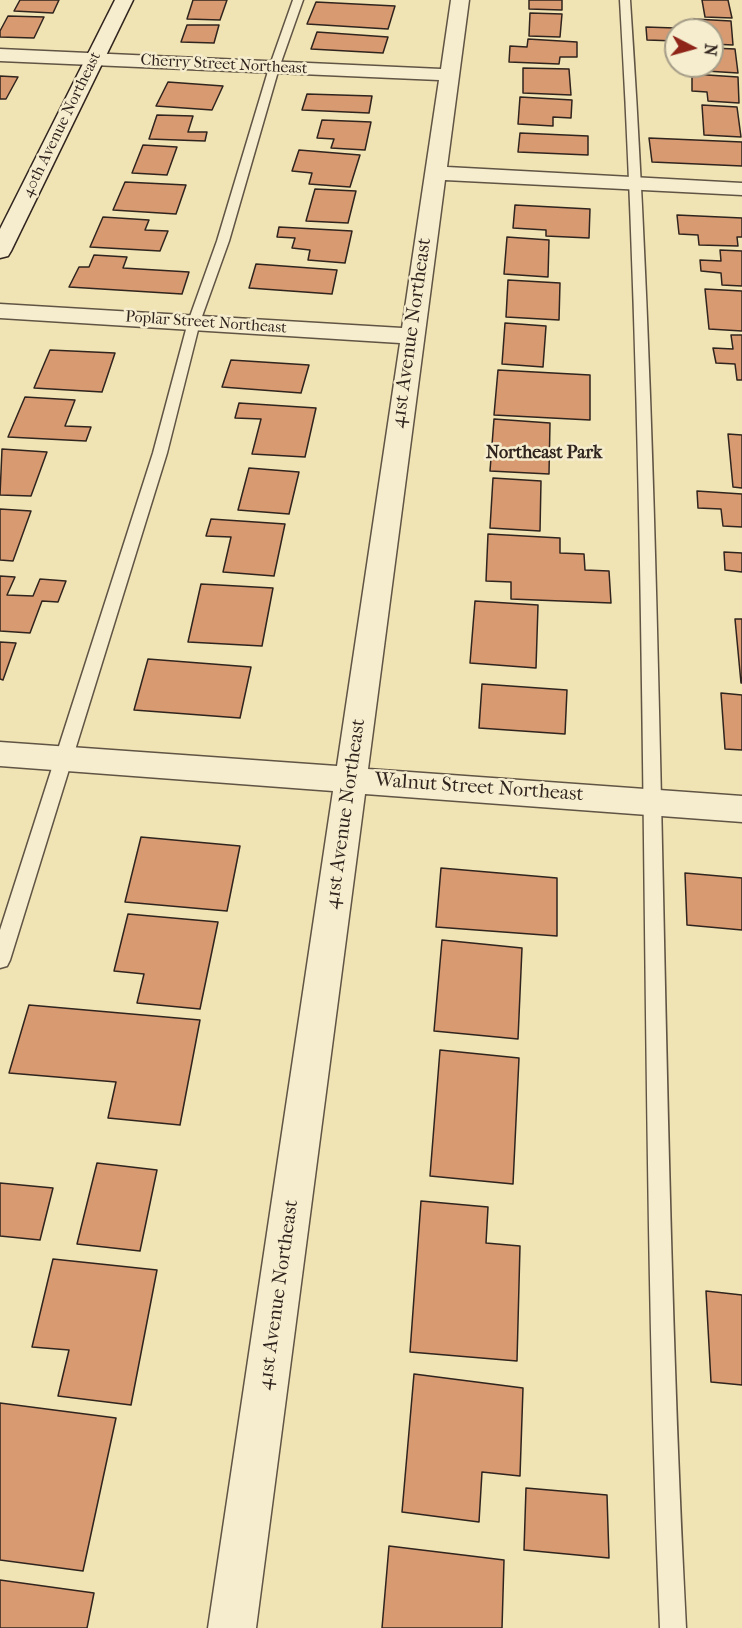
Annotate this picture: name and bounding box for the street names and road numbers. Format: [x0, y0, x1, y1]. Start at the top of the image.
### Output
street label: 40th Avenue Northeast [18, 49, 106, 201]
street label: Cherry Street Northeast [140, 51, 308, 79]
street label: 41st Avenue Northeast [387, 236, 437, 430]
street label: Poplar Street Northeast [125, 308, 287, 338]
street label: 41st Avenue Northeast [321, 717, 371, 911]
street label: Walnut Street Northeast [374, 769, 584, 807]
street label: 41st Avenue Northeast [254, 1198, 304, 1392]

